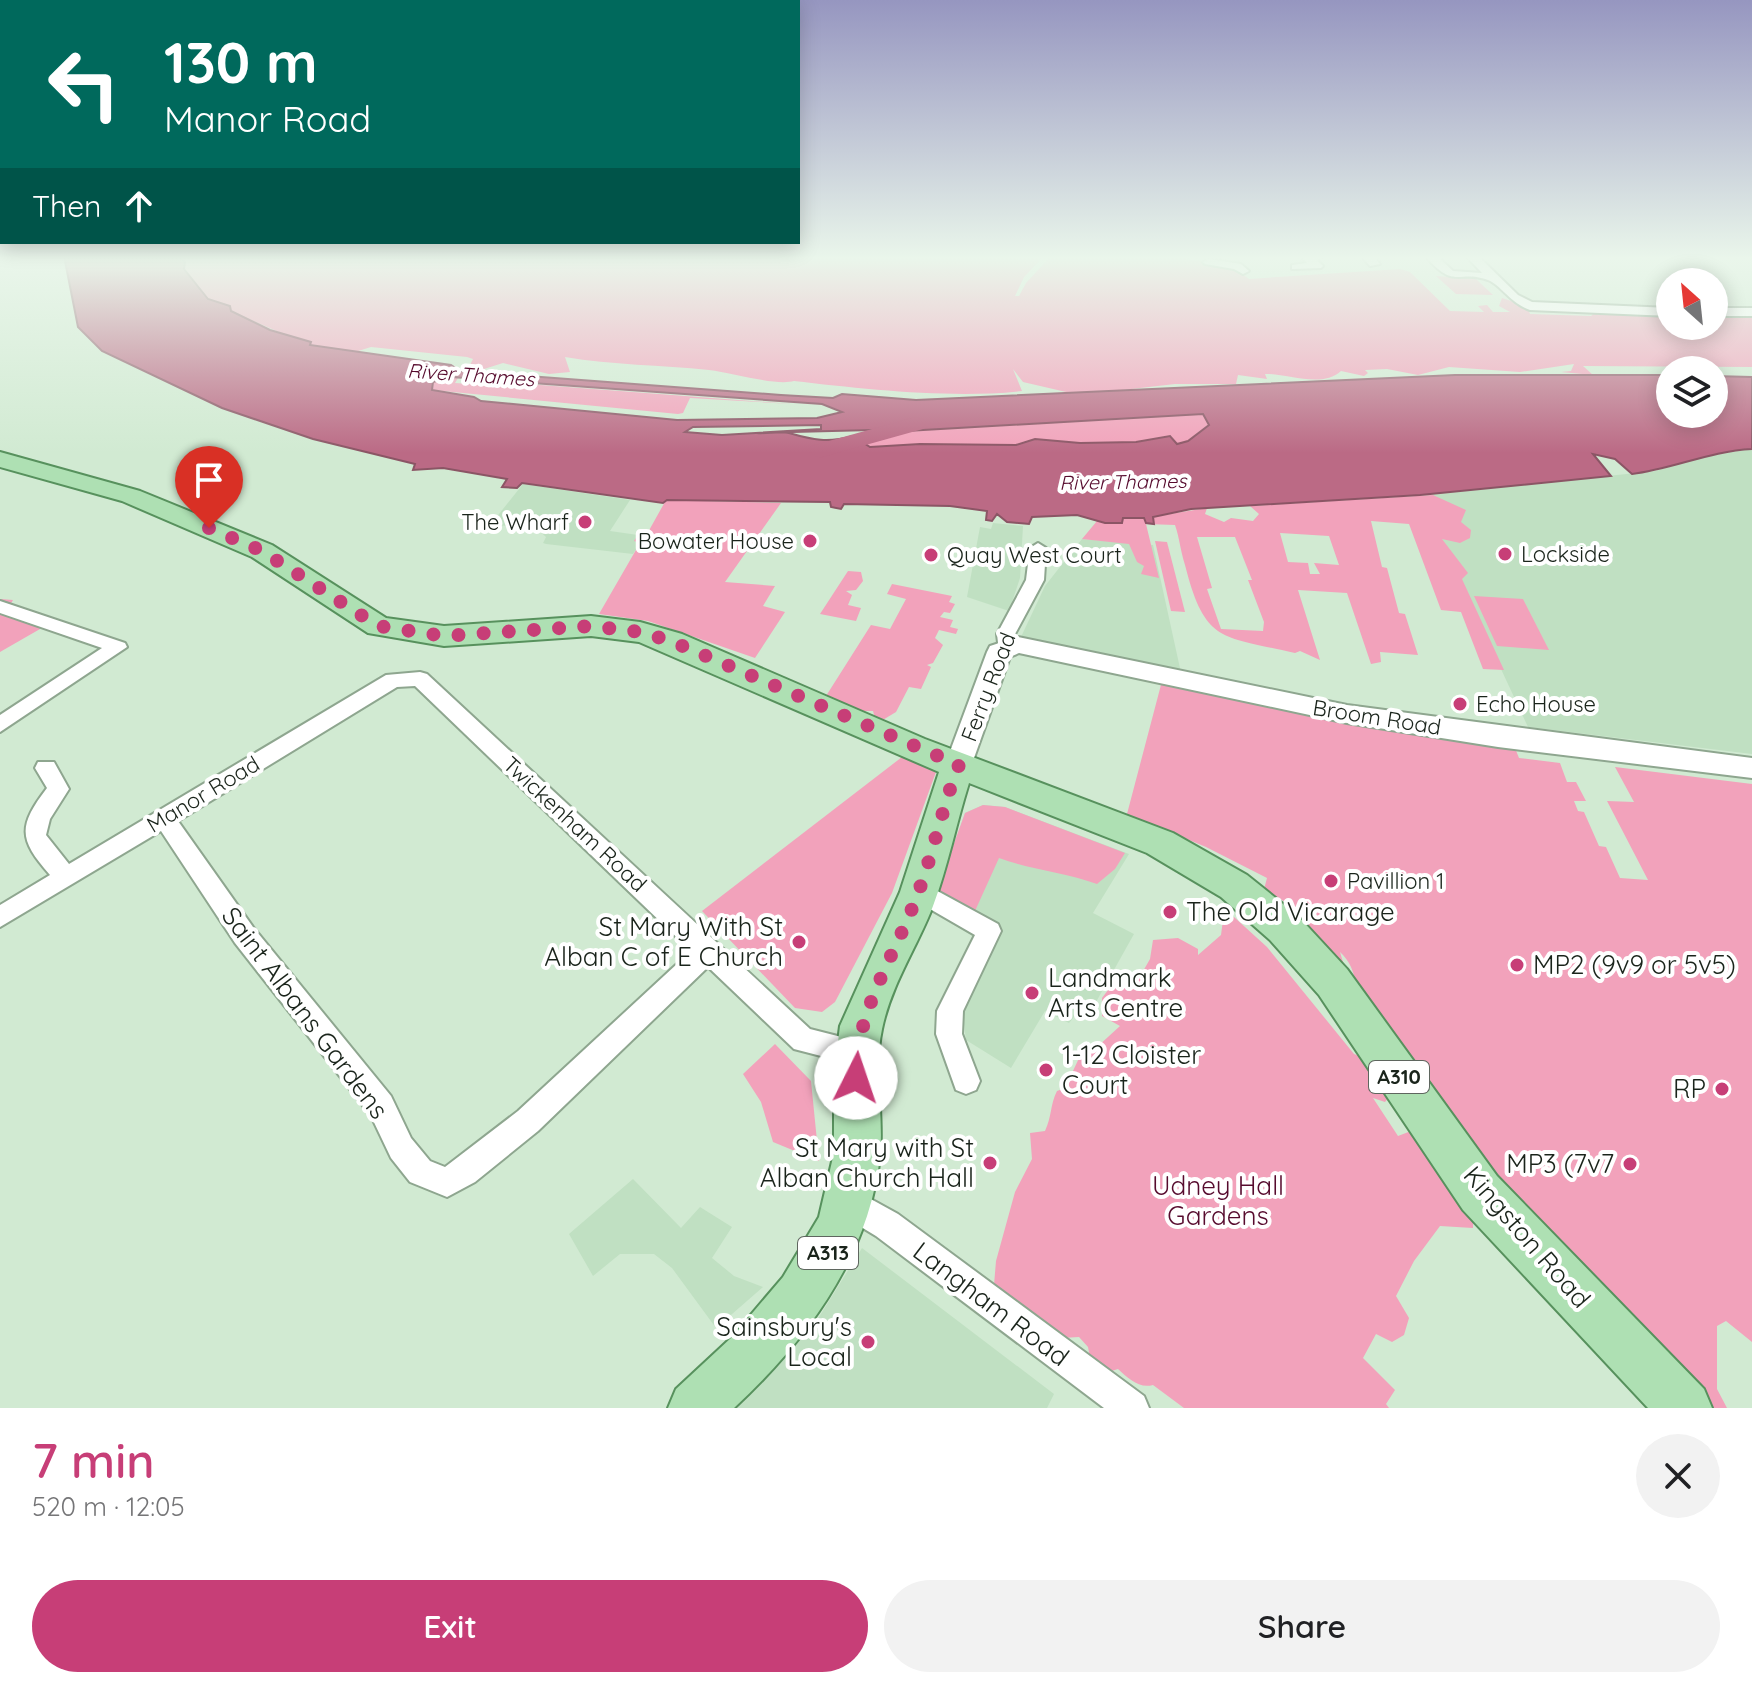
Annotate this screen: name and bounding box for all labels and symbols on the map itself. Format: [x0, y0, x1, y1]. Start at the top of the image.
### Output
north arrow [1656, 268, 1728, 340]
water label: River Thames [407, 358, 537, 392]
pin [175, 446, 243, 528]
water label: River Thames [1059, 468, 1188, 495]
place label: The Wharf [461, 508, 569, 536]
marker: The Wharf [576, 513, 594, 531]
place label: Bowater House [638, 527, 794, 555]
marker: Bowater House [801, 532, 819, 550]
place label: Lockside [1521, 540, 1610, 568]
place label: Quay West Court [947, 541, 1122, 569]
marker: Lockside [1496, 545, 1514, 563]
marker: Quay West Court [922, 546, 940, 564]
street label: Ferry Road [954, 628, 1022, 746]
place label: Echo House [1476, 690, 1596, 718]
street label: Broom Road [1311, 693, 1443, 741]
marker: Echo House [1451, 695, 1469, 713]
street label: Manor Road [142, 749, 264, 839]
street label: Twickenham Road [497, 750, 653, 898]
place label: Pavillion 1 [1347, 867, 1444, 895]
marker: Pavillion 1 [1322, 872, 1340, 890]
place label: The Old Vicarage [1186, 895, 1395, 928]
street label: Saint Albans Gardens [215, 900, 396, 1125]
marker: The Old Vicarage [1161, 903, 1179, 921]
place label: St Mary With St Alban C of E Church [544, 910, 783, 973]
marker: St Mary With St Alban C of E Church [790, 933, 808, 951]
place label: MP2 (9v9 or 5v5) [1533, 948, 1736, 981]
marker: MP2 (9v9 or 5v5) [1508, 956, 1526, 974]
place label: Landmark Arts Centre [1048, 961, 1183, 1024]
marker: Landmark Arts Centre [1023, 984, 1041, 1002]
position arrow [814, 1036, 898, 1120]
place label: 1-12 Cloister Court [1062, 1038, 1201, 1101]
marker: 1-12 Cloister Court [1037, 1061, 1055, 1079]
road number: A310 [1369, 1061, 1429, 1093]
place label: RP [1673, 1072, 1706, 1105]
marker: RP [1713, 1080, 1731, 1098]
place label: St Mary with St Alban Church Hall [760, 1131, 974, 1194]
place label: MP3 (7v7 [1506, 1147, 1614, 1180]
marker: St Mary with St Alban Church Hall [981, 1154, 999, 1172]
marker: MP3 (7v7 [1621, 1155, 1639, 1173]
street label: Kingston Road [1457, 1159, 1598, 1314]
park label: Udney Hall Gardens [1152, 1169, 1284, 1232]
street label: Langham Road [907, 1234, 1076, 1373]
road number: A313 [798, 1237, 858, 1269]
place label: Sainsbury's Local [716, 1310, 852, 1373]
marker: Sainsbury's Local [859, 1333, 877, 1351]

